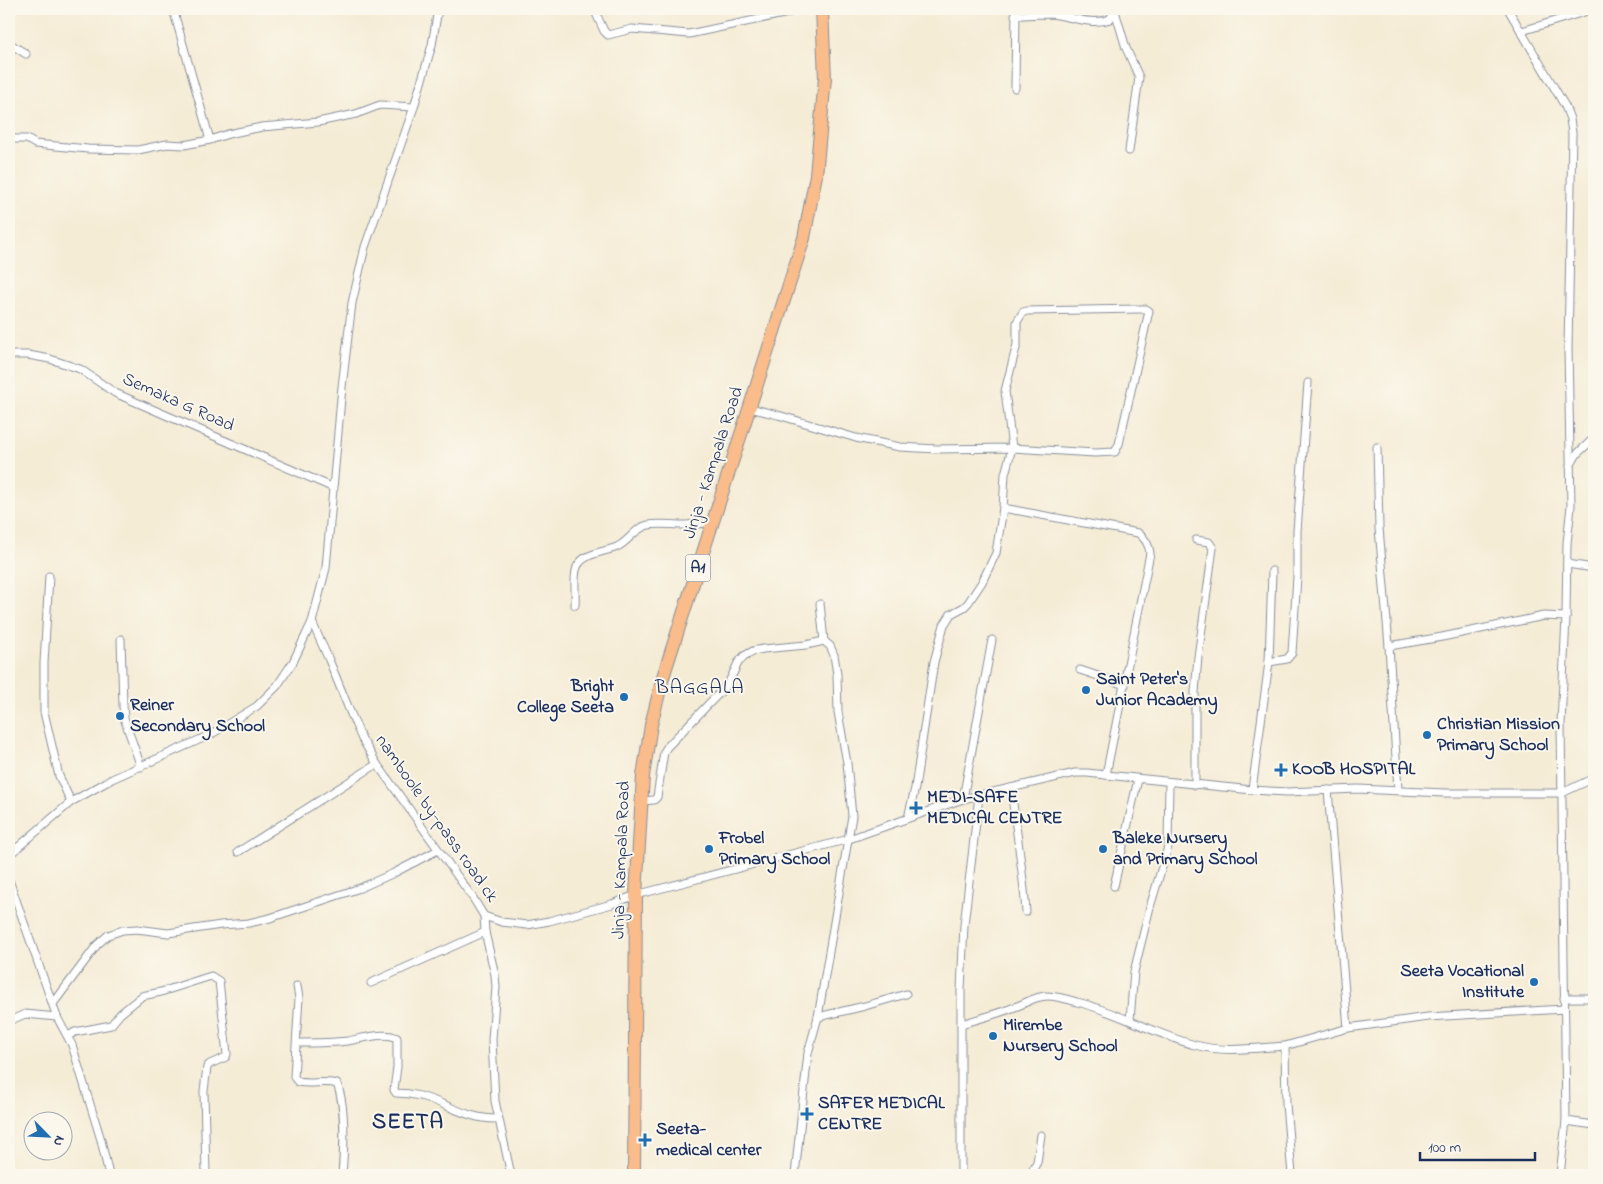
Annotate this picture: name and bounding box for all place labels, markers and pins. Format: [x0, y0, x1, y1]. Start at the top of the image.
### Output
place label: Saint Peter's Junior Academy [1096, 667, 1218, 715]
place label: Bright College Seeta [517, 674, 615, 722]
marker: Saint Peter's Junior Academy [1080, 684, 1092, 696]
marker: Bright College Seeta [618, 691, 630, 703]
place label: Reiner Secondary School [130, 693, 265, 741]
marker: Reiner Secondary School [114, 710, 126, 722]
place label: Christian Mission Primary School [1437, 712, 1560, 760]
marker: Christian Mission Primary School [1421, 729, 1433, 741]
place label: KOOB HOSPITAL [1292, 757, 1416, 783]
marker: KOOB HOSPITAL [1274, 763, 1288, 777]
place label: MEDI-SAFE MEDICAL CENTRE [927, 785, 1063, 832]
marker: MEDI-SAFE MEDICAL CENTRE [909, 801, 923, 815]
place label: Frobel Primary School [718, 826, 830, 874]
place label: Baleke Nursery and Primary School [1112, 826, 1257, 874]
marker: Frobel Primary School [703, 843, 715, 855]
marker: Baleke Nursery and Primary School [1097, 843, 1109, 855]
place label: Seeta Vocational Institute [1400, 959, 1525, 1006]
marker: Seeta Vocational Institute [1528, 976, 1540, 988]
place label: Mirembe Nursery School [1003, 1013, 1118, 1061]
marker: Mirembe Nursery School [987, 1030, 999, 1042]
place label: SAFER MEDICAL CENTRE [818, 1091, 945, 1138]
marker: SAFER MEDICAL CENTRE [800, 1107, 814, 1121]
place label: Seeta- medical center [656, 1117, 762, 1164]
marker: Seeta- medical center [638, 1133, 652, 1147]

